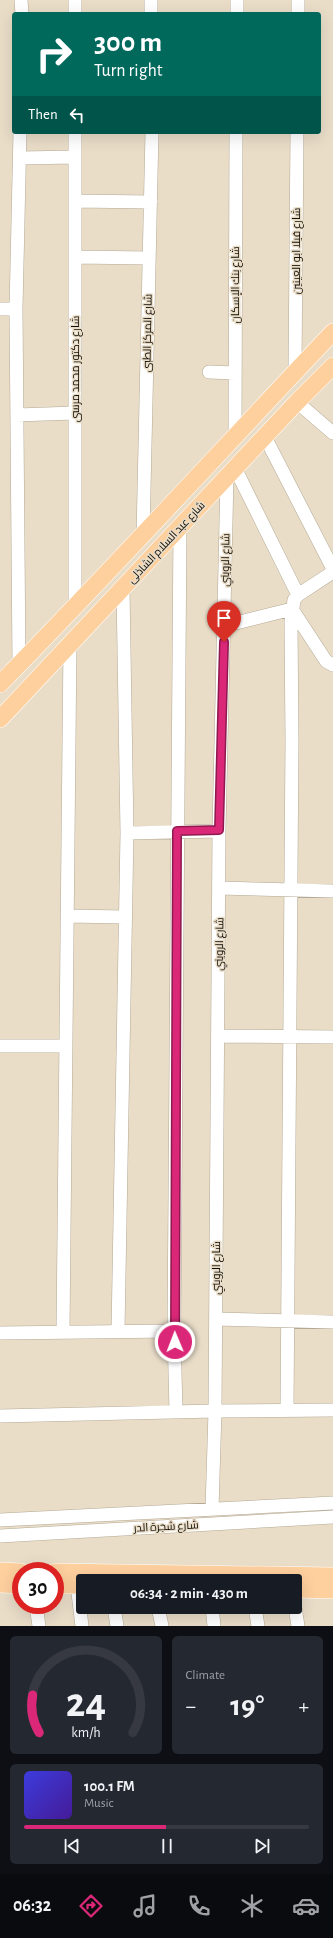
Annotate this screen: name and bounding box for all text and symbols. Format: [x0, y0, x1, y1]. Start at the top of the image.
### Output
icon: right [28, 28, 80, 80]
text: 300 m [94, 29, 162, 57]
text: Turn right [94, 62, 163, 80]
icon: left [66, 104, 88, 126]
text: Then [28, 107, 58, 122]
street label: شارع فيلا ابو العينين [291, 208, 304, 294]
street label: شارع بنك الإسكان [230, 246, 243, 324]
street label: شارع المركز الطبى [141, 294, 156, 372]
street label: شارع دكتور محمد مرسى [70, 316, 83, 422]
street label: شارع عبد السلام الشاذلى [126, 499, 208, 587]
street label: شارع الرويني [220, 533, 234, 587]
pin [207, 601, 241, 642]
icon: arrive [213, 607, 235, 629]
street label: شارع الرويني [214, 917, 228, 971]
street label: شارع الرويني [211, 1241, 225, 1295]
position arrow [154, 1321, 196, 1363]
street label: شارع شجرة الدر [132, 1519, 199, 1536]
speed limit sign: 30 [12, 1562, 64, 1614]
text: 06:34 · 2 min · 430 m [130, 1586, 248, 1601]
text: Climate [186, 1669, 225, 1682]
text: 24 [65, 1683, 106, 1724]
text: 19° [230, 1691, 264, 1721]
text: − [186, 1695, 196, 1717]
text: + [298, 1695, 309, 1717]
text: km/h [71, 1726, 100, 1740]
text: 100.1 FM [84, 1779, 135, 1794]
text: Music [84, 1797, 114, 1810]
icon: previous [61, 1835, 83, 1857]
icon: pause [156, 1835, 178, 1857]
icon: next [251, 1835, 273, 1857]
icon: directions [77, 1892, 105, 1920]
icon: music [131, 1892, 159, 1920]
icon: phone [185, 1892, 213, 1920]
icon: climate [238, 1892, 266, 1920]
icon: car [292, 1892, 320, 1920]
text: 06:32 [13, 1897, 51, 1915]

